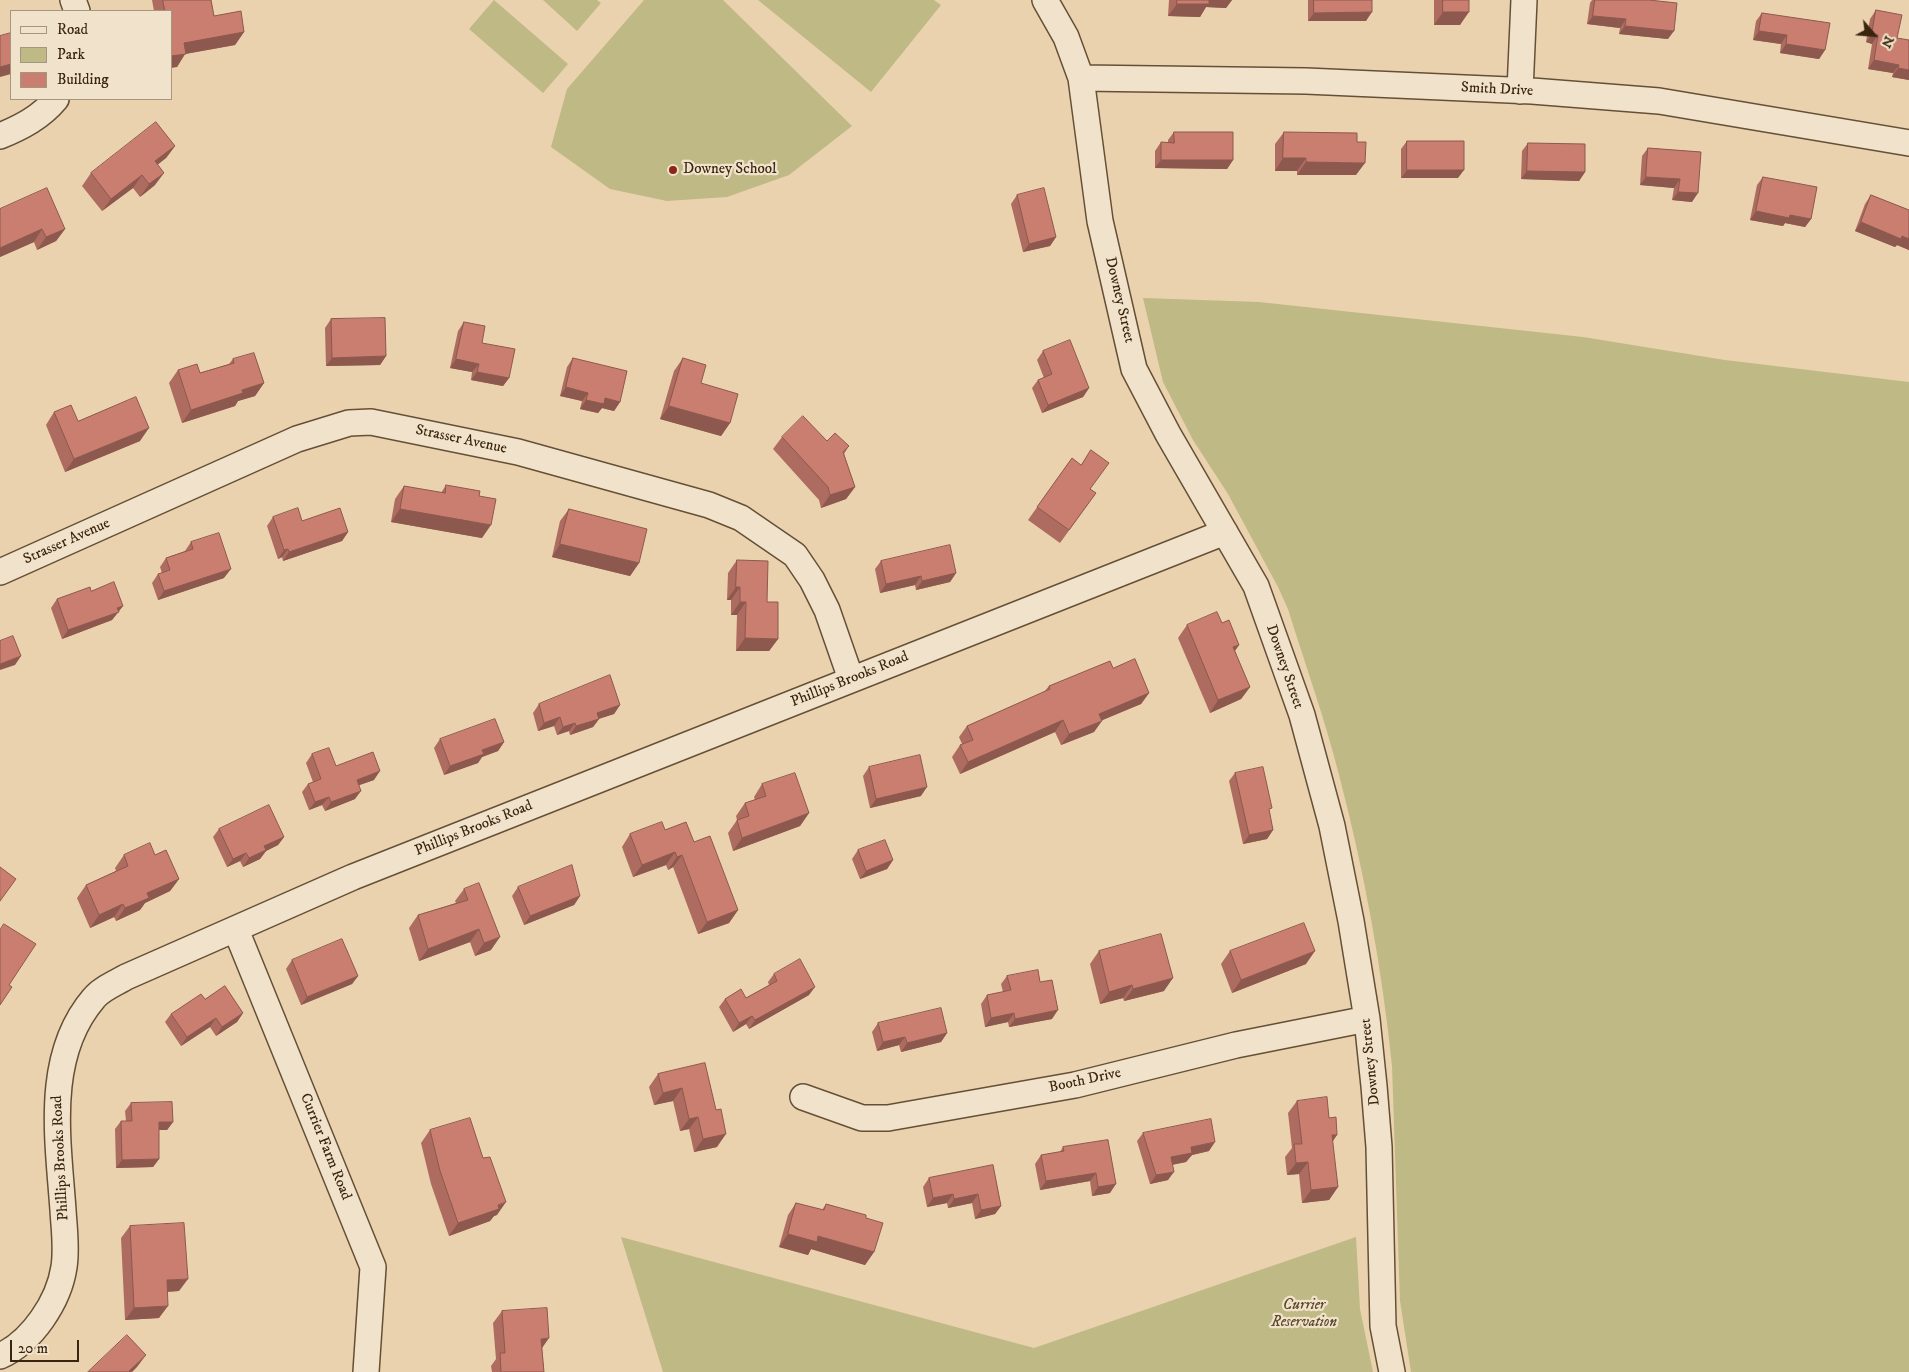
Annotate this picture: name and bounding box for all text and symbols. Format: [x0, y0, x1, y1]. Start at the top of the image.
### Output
legend [10, 10, 172, 100]
north arrow [1849, 10, 1899, 60]
text: Road [57, 20, 88, 39]
text: N [1877, 33, 1898, 51]
text: Park [57, 45, 85, 64]
text: Building [57, 70, 109, 89]
street label: Smith Drive [1460, 79, 1534, 101]
place label: Downey School [683, 161, 777, 179]
marker: Downey School [667, 164, 679, 176]
street label: Downey Street [1100, 255, 1138, 345]
street label: Strasser Avenue [414, 422, 508, 458]
street label: Strasser Avenue [21, 515, 113, 569]
street label: Downey Street [1261, 623, 1307, 711]
street label: Phillips Brooks Road [789, 648, 911, 712]
street label: Phillips Brooks Road [413, 797, 535, 861]
street label: Downey Street [1357, 1017, 1385, 1107]
street label: Booth Drive [1047, 1065, 1123, 1097]
street label: Currier Farm Road [295, 1091, 355, 1203]
street label: Phillips Brooks Road [49, 1095, 73, 1221]
park label: Currier Reservation [1271, 1297, 1337, 1332]
scale bar [12, 1330, 81, 1362]
text: 20 m [18, 1339, 48, 1358]

